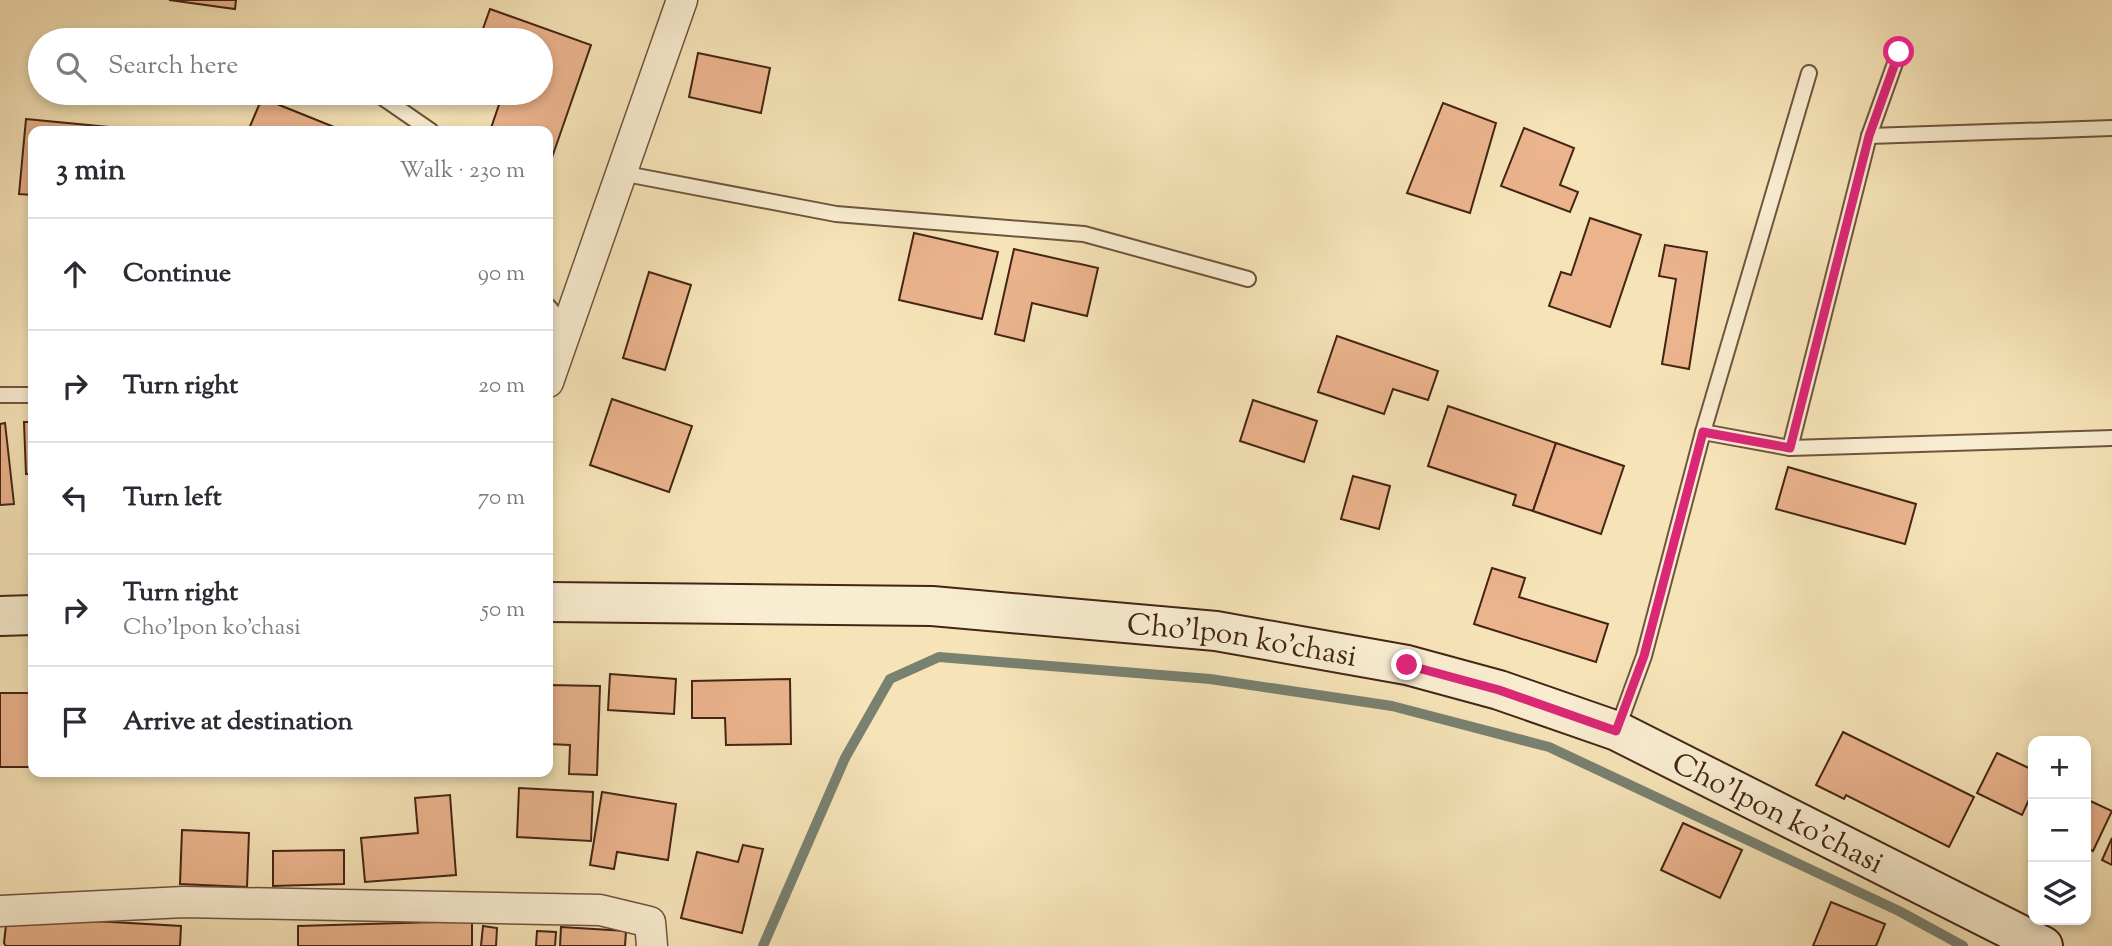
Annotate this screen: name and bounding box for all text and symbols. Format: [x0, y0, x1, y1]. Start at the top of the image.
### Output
search box [28, 28, 553, 105]
route start [1883, 36, 1914, 67]
icon: search [52, 48, 90, 86]
text: Search here [108, 48, 238, 85]
text: 3 min [56, 150, 126, 193]
text: Walk · 230 m [399, 155, 525, 188]
icon: ahead [56, 255, 94, 293]
text: Continue [123, 256, 231, 293]
text: 90 m [478, 258, 525, 291]
icon: right [56, 367, 94, 405]
text: Turn right [123, 368, 238, 405]
text: 20 m [478, 370, 525, 403]
icon: left [56, 479, 94, 517]
text: Turn left [123, 480, 222, 517]
text: 70 m [478, 482, 525, 515]
text: Turn right [123, 575, 238, 612]
icon: right [56, 591, 94, 629]
text: 50 m [481, 594, 525, 627]
street label: Cho'lpon ko'chasi [1125, 604, 1360, 680]
text: Cho'lpon ko'chasi [123, 612, 301, 645]
route end [1391, 649, 1422, 680]
icon: arrive [56, 703, 94, 741]
text: Arrive at destination [123, 704, 353, 741]
map controls [2028, 736, 2091, 925]
button: + [2028, 736, 2091, 799]
street label: Cho'lpon ko'chasi [1664, 743, 1890, 886]
button: − [2028, 799, 2091, 862]
button: layers [2028, 862, 2091, 925]

